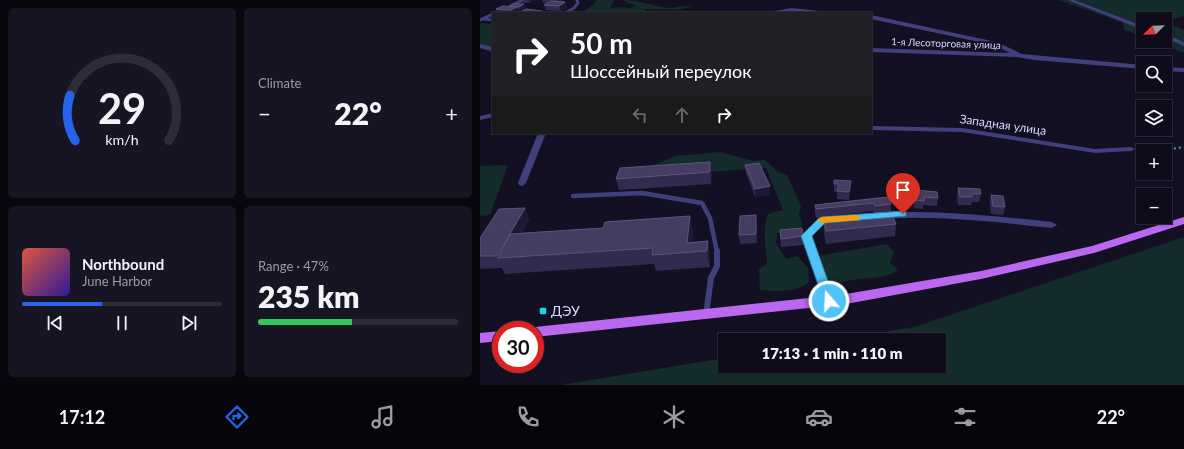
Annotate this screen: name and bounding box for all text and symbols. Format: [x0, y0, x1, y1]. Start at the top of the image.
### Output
north arrow [1136, 12, 1172, 48]
map controls [1136, 12, 1172, 224]
text: 50 m [570, 26, 633, 60]
icon: right [504, 28, 556, 80]
street label: 1-я Лесоторговая улица [891, 35, 1001, 51]
button: search [1136, 56, 1172, 92]
text: Шоссейный переулок [570, 60, 752, 82]
text: Climate [258, 75, 301, 91]
text: 29 [98, 83, 146, 133]
text: 22° [334, 95, 382, 131]
text: − [258, 100, 271, 127]
text: + [445, 100, 458, 127]
button: layers [1136, 100, 1172, 136]
icon: left [629, 104, 651, 126]
icon: ahead [671, 104, 693, 126]
icon: right [713, 104, 735, 126]
street label: Западная улица [959, 111, 1047, 138]
text: km/h [105, 130, 139, 147]
button: + [1136, 144, 1172, 180]
pin [886, 173, 920, 214]
icon: arrive [892, 179, 914, 201]
button: − [1136, 188, 1172, 224]
text: Northbound [82, 255, 164, 273]
text: Range · 47% [258, 258, 329, 274]
text: June Harbor [82, 273, 152, 289]
text: 235 km [258, 278, 359, 314]
position arrow [808, 280, 850, 322]
place label: ДЭУ [551, 302, 580, 319]
marker: ДЭУ [538, 306, 548, 316]
icon: previous [44, 312, 66, 334]
icon: pause [111, 312, 133, 334]
icon: next [178, 312, 200, 334]
speed limit sign: 30 [492, 321, 544, 373]
text: 17:13 · 1 min · 110 m [761, 344, 903, 362]
icon: directions [223, 403, 251, 431]
icon: music [369, 403, 397, 431]
icon: phone [514, 403, 542, 431]
icon: climate [660, 403, 688, 431]
icon: car [805, 403, 833, 431]
icon: filters [951, 403, 979, 431]
text: 17:12 [59, 406, 105, 428]
text: 22° [1097, 406, 1125, 428]

